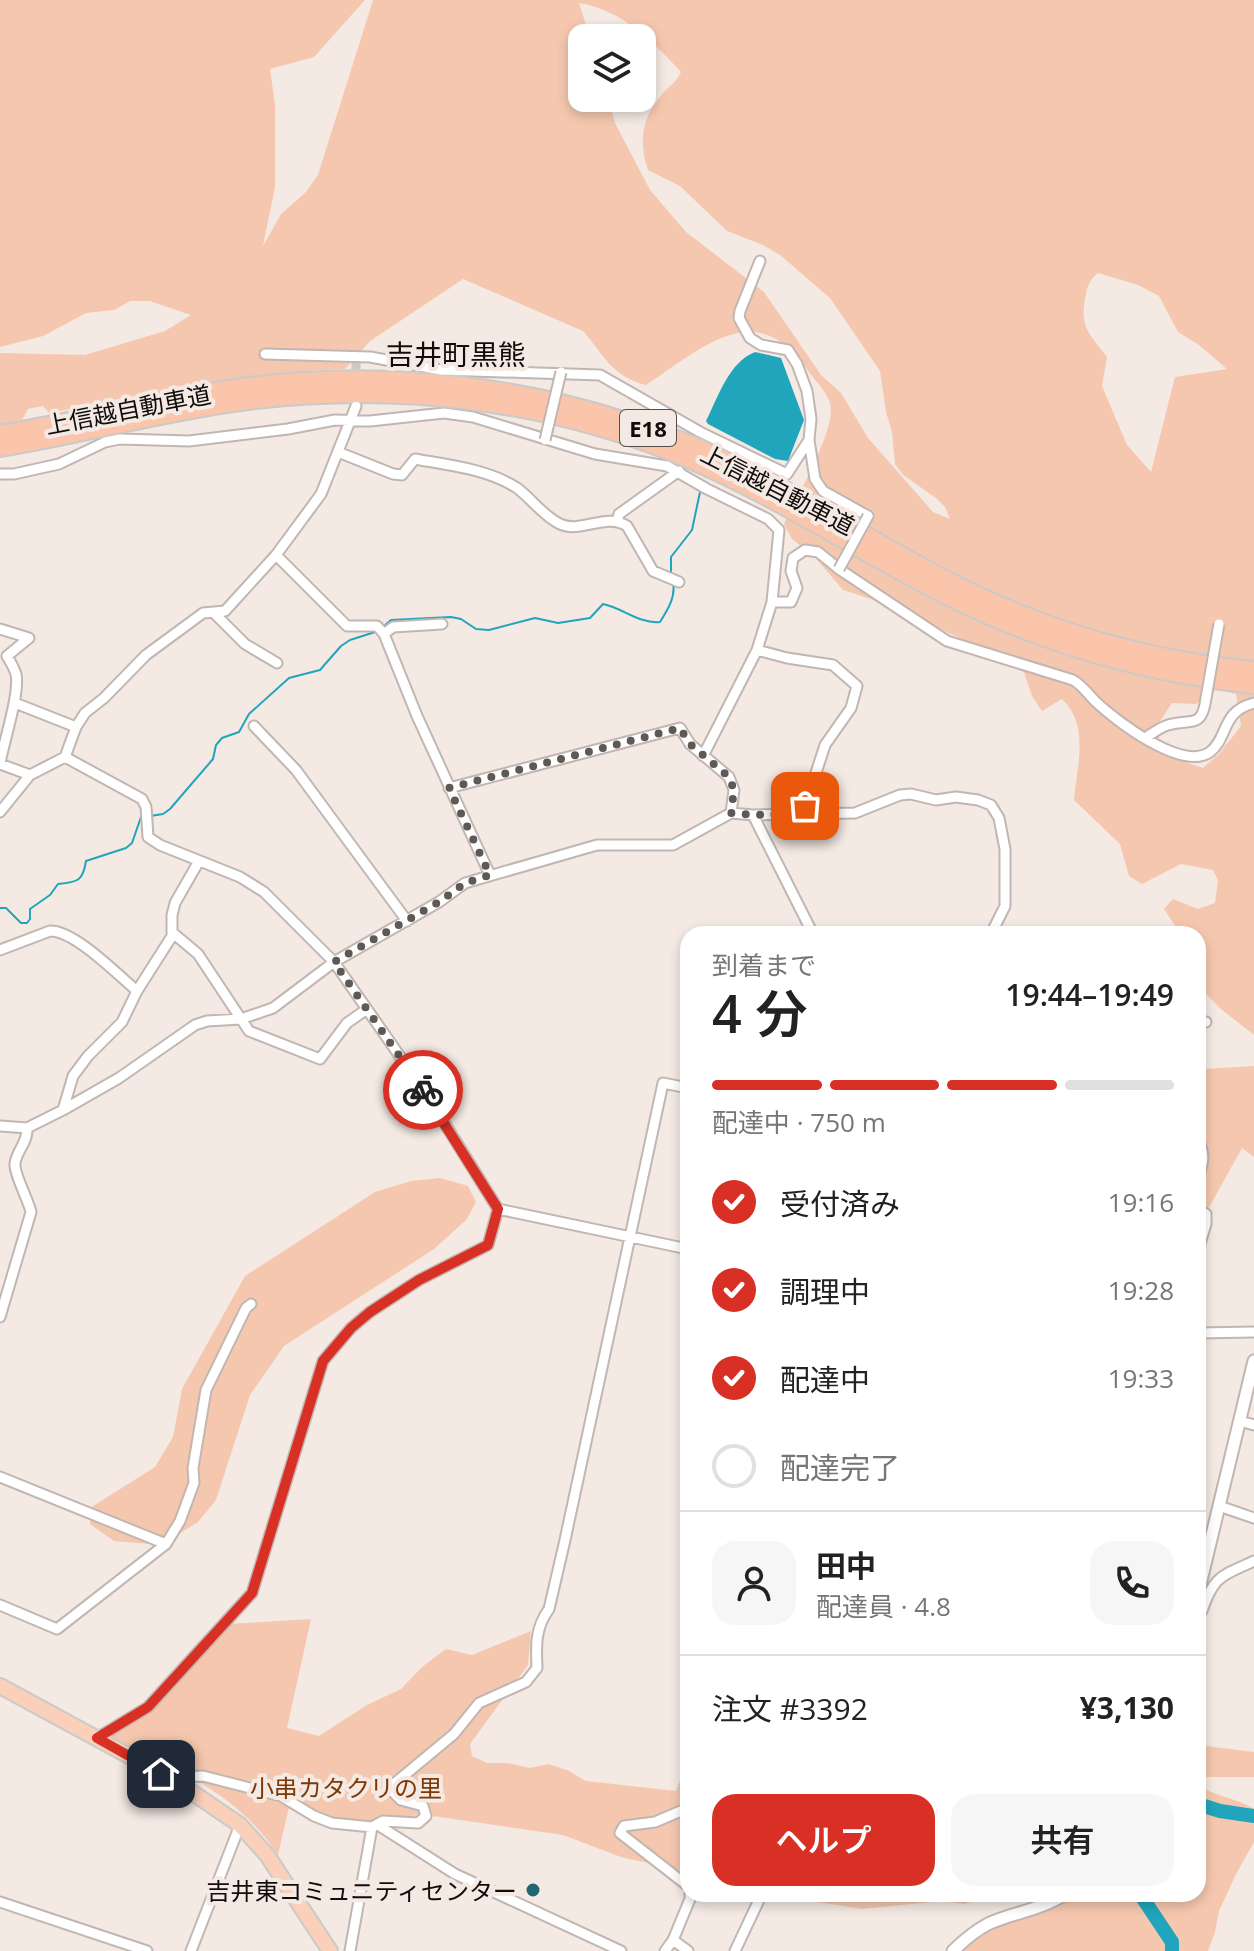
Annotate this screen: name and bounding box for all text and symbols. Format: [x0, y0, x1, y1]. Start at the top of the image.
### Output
map controls [568, 24, 656, 112]
button: layers [568, 24, 656, 112]
district label: 吉井町黒熊 [386, 335, 526, 373]
street label: 上信越自動車道 [42, 377, 214, 441]
road number: E18 [620, 410, 676, 446]
street label: 上信越自動車道 [696, 436, 860, 542]
pin [771, 772, 839, 840]
icon: bag [783, 784, 827, 828]
text: 到着まで [712, 947, 816, 983]
text: 19:44–19:49 [1005, 974, 1174, 1015]
text: 4 分 [712, 977, 807, 1048]
courier [383, 1050, 463, 1130]
icon: bike [401, 1068, 445, 1112]
text: 配達中 · 750 m [712, 1104, 886, 1140]
icon: check [712, 1180, 756, 1224]
text: 受付済み [780, 1183, 900, 1224]
text: 19:16 [1108, 1184, 1174, 1220]
icon: check [712, 1268, 756, 1312]
text: 調理中 [780, 1271, 870, 1312]
text: 19:28 [1108, 1272, 1174, 1308]
icon: check [712, 1356, 756, 1400]
text: 配達中 [780, 1359, 870, 1400]
text: 19:33 [1108, 1360, 1174, 1396]
text: 配達完了 [780, 1447, 900, 1488]
button: person [712, 1541, 796, 1625]
button: phone [1090, 1541, 1174, 1625]
text: 田中 [816, 1545, 876, 1586]
text: 配達員 · 4.8 [816, 1588, 951, 1624]
text: ¥3,130 [1080, 1687, 1174, 1728]
text: 注文 #3392 [712, 1688, 868, 1729]
pin [127, 1740, 195, 1808]
icon: home [139, 1752, 183, 1796]
park label: 小串カタクリの里 [250, 1771, 442, 1804]
button: ヘルプ [712, 1794, 935, 1886]
button: 共有 [951, 1794, 1174, 1886]
place label: 吉井東コミュニティセンター [206, 1874, 517, 1907]
marker: 吉井東コミュニティセンター [524, 1881, 542, 1899]

